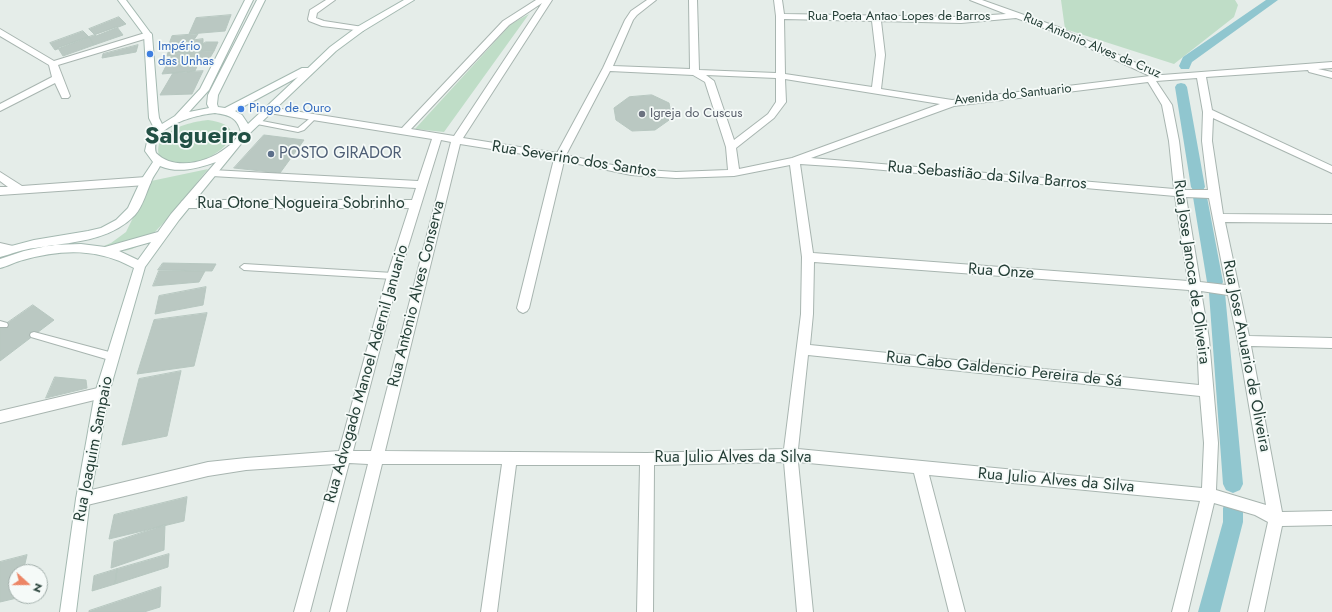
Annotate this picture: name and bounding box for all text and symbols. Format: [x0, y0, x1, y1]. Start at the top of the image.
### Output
street label: Rua Poeta Antao Lopes de Barros [808, 9, 990, 25]
street label: Rua Antonio Alves da Cruz [1021, 10, 1163, 82]
place label: Império das Unhas [158, 39, 214, 70]
marker: Império das Unhas [145, 49, 155, 59]
street label: Avenida do Santuario [954, 81, 1072, 109]
place label: Pingo de Ouro [249, 101, 331, 117]
marker: Pingo de Ouro [236, 104, 246, 114]
place label: Igreja do Cuscus [650, 106, 743, 122]
marker: Igreja do Cuscus [637, 109, 647, 119]
district label: Salgueiro [145, 123, 251, 151]
street label: Rua Severino dos Santos [490, 138, 658, 182]
place label: POSTO GIRADOR [279, 144, 402, 164]
marker: POSTO GIRADOR [266, 149, 276, 159]
street label: Rua Sebastião da Silva Barros [887, 158, 1087, 194]
street label: Rua Jose Janoca de Oliveira [1169, 179, 1213, 365]
street label: Rua Otone Nogueira Sobrinho [197, 194, 405, 214]
street label: Rua Antonio Alves Conserva [385, 199, 449, 389]
street label: Rua Advogado Manoel Adernil Januario [321, 243, 413, 505]
street label: Rua Jose Anuario de Oliveira [1218, 258, 1274, 454]
street label: Rua Onze [967, 260, 1035, 284]
street label: Rua Cabo Galdencio Pereira de Sá [885, 348, 1123, 392]
street label: Rua Joaquim Sampaio [70, 375, 118, 523]
street label: Rua Julio Alves da Silva [655, 448, 811, 468]
street label: Rua Julio Alves da Silva [977, 465, 1135, 497]
north arrow [8, 564, 48, 604]
text: N [29, 581, 47, 595]

